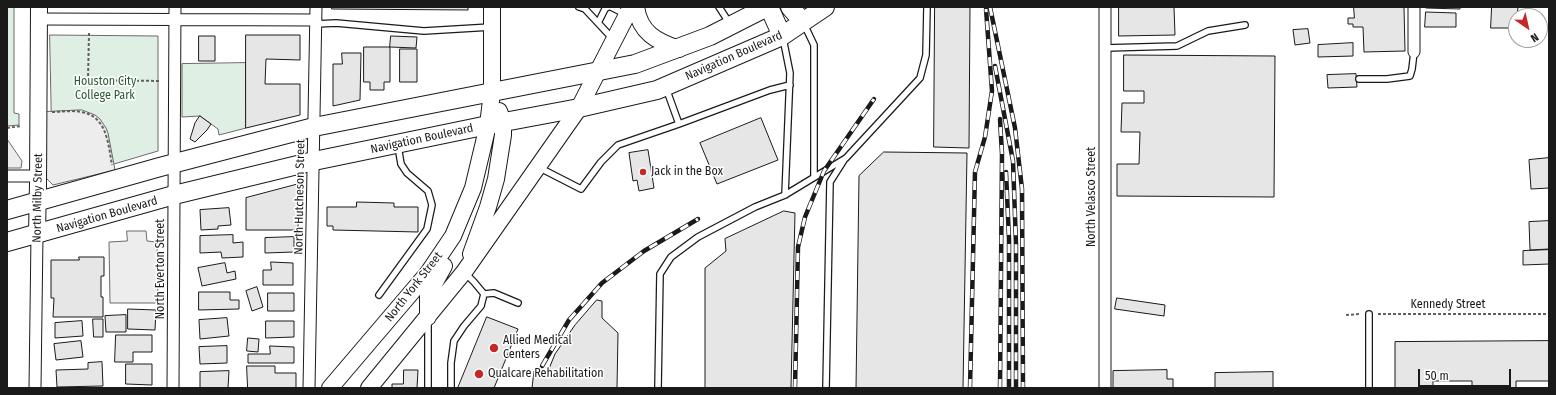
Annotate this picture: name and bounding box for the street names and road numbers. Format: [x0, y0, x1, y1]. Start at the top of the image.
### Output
street label: Navigation Boulevard [683, 28, 785, 84]
street label: Navigation Boulevard [369, 121, 475, 157]
street label: North Hutcheson Street [292, 139, 308, 255]
street label: North Velasco Street [1085, 147, 1099, 247]
street label: North Milby Street [30, 153, 46, 243]
street label: Navigation Boulevard [55, 194, 159, 236]
street label: North Everton Street [154, 219, 168, 319]
street label: North York Street [382, 249, 446, 325]
street label: Kennedy Street [1411, 298, 1485, 312]

